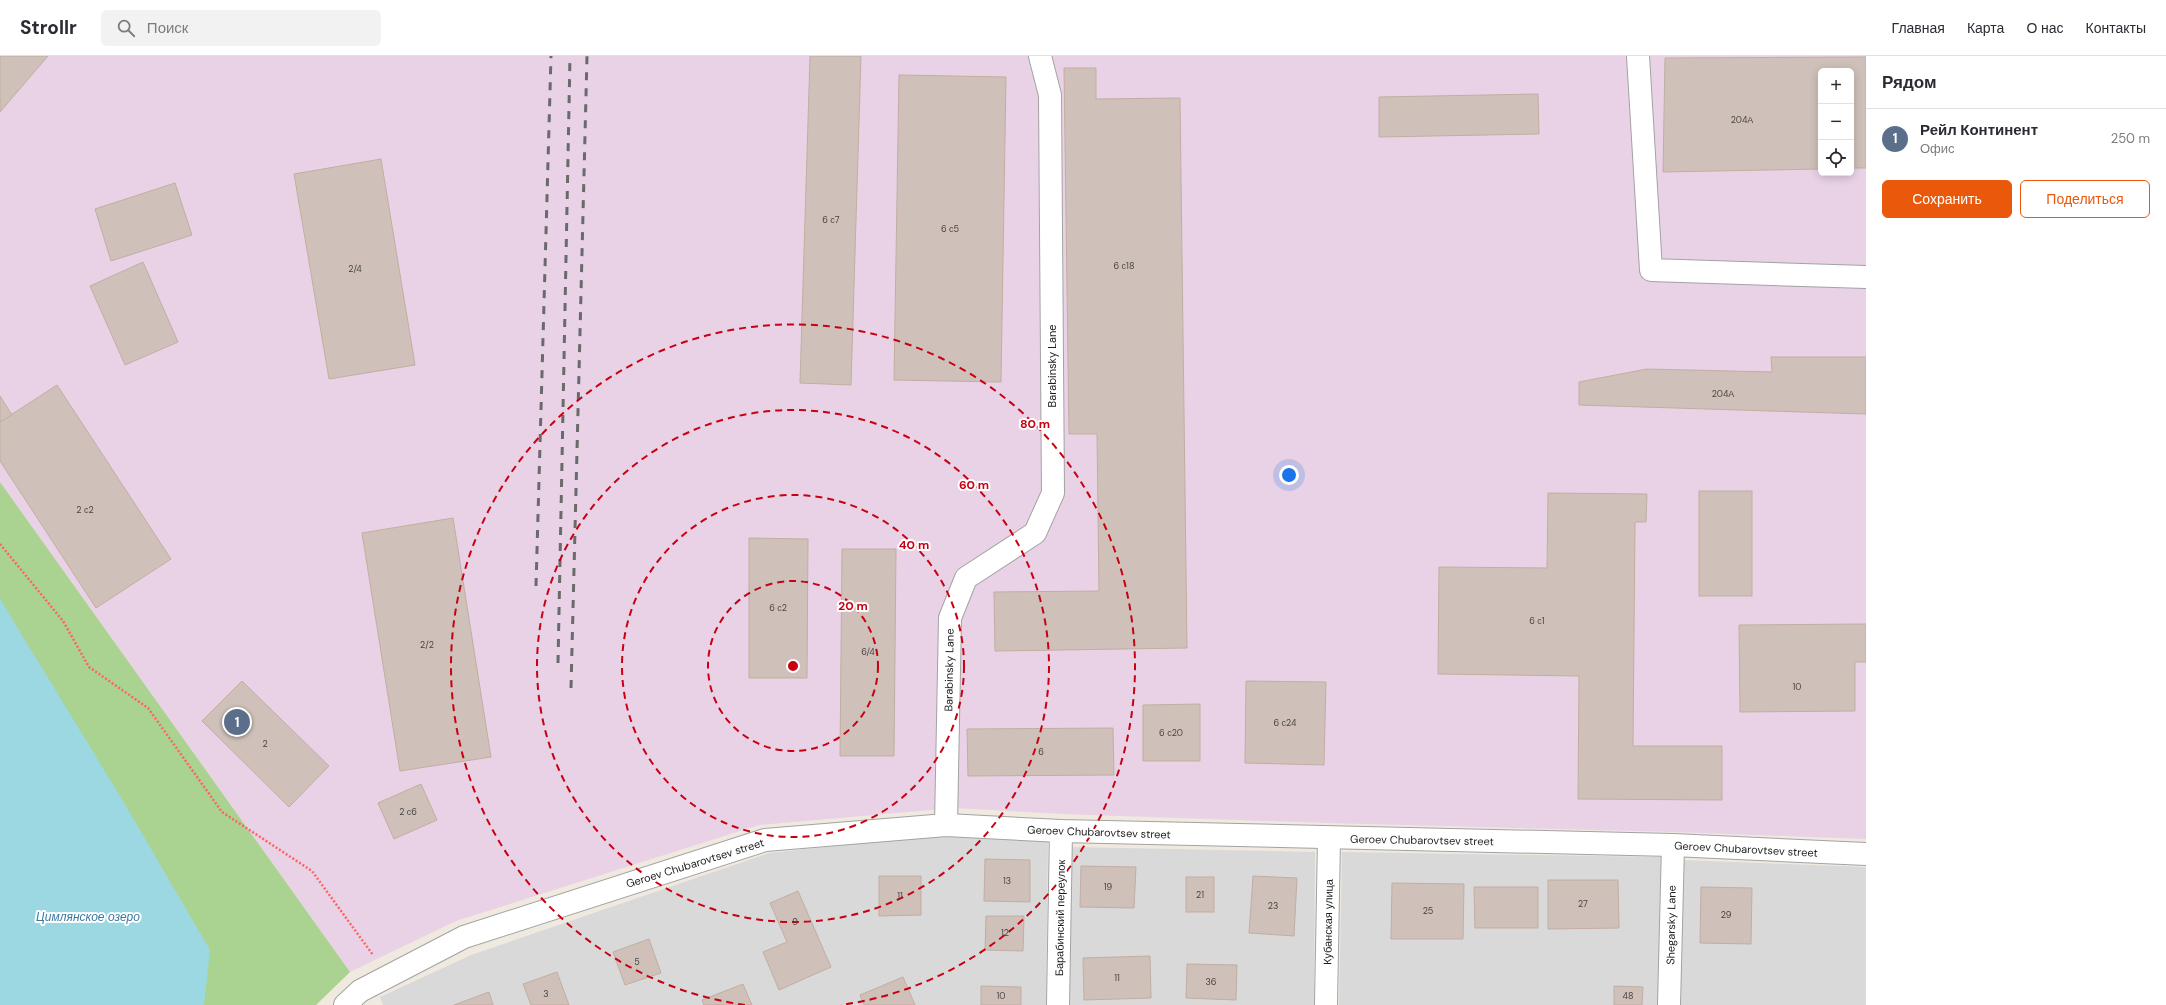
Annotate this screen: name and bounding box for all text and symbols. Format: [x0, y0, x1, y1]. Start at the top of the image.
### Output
search box [101, 10, 381, 46]
text: Strollr [20, 15, 77, 40]
icon: search [115, 17, 137, 39]
text: Поиск [147, 18, 188, 38]
text: Главная [1892, 19, 1945, 37]
text: Карта [1967, 19, 2004, 37]
text: О нас [2026, 19, 2064, 37]
text: Контакты [2086, 19, 2146, 37]
map controls [1818, 68, 1854, 176]
button: + [1818, 68, 1854, 104]
text: Рядом [1882, 71, 1937, 93]
button: − [1818, 104, 1854, 140]
house number: 204А [1731, 114, 1753, 126]
text: Рейл Континент [1920, 120, 2038, 140]
text: 1 [1893, 130, 1897, 147]
text: 250 m [2111, 130, 2150, 147]
button: locate [1818, 140, 1854, 176]
text: Офис [1920, 140, 1955, 157]
button: Сохранить [1882, 180, 2012, 218]
button: Поделиться [2020, 180, 2150, 218]
house number: 6 с7 [822, 214, 840, 226]
house number: 6 с5 [941, 223, 959, 235]
house number: 6 с18 [1114, 260, 1134, 272]
house number: 2/4 [348, 263, 362, 275]
street label: Barabinsky Lane [1045, 325, 1059, 407]
house number: 204А [1712, 388, 1734, 400]
text: 80 m [1020, 416, 1050, 432]
your location [1279, 465, 1299, 485]
text: 60 m [959, 477, 989, 493]
house number: 2 с2 [76, 504, 94, 516]
text: 40 m [899, 537, 929, 553]
text: 20 m [838, 598, 868, 614]
house number: 6 с2 [769, 602, 787, 614]
house number: 6 с1 [1529, 615, 1545, 627]
street label: Barabinsky Lane [941, 628, 957, 712]
house number: 2/2 [420, 639, 434, 651]
house number: 6/4 [861, 646, 875, 658]
centre of rings [786, 659, 800, 673]
house number: 10 [1793, 681, 1801, 693]
pin: 1 [224, 707, 250, 737]
house number: 6 с24 [1273, 717, 1297, 729]
house number: 6 с20 [1159, 727, 1183, 739]
house number: 2 [262, 738, 268, 750]
house number: 6 [1038, 746, 1044, 758]
house number: 2 с6 [399, 806, 417, 818]
street label: Geroev Chubarovtsev street [1027, 822, 1171, 842]
street label: Geroev Chubarovtsev street [1350, 832, 1494, 848]
street label: Geroev Chubarovtsev street [624, 835, 766, 891]
street label: Geroev Chubarovtsev street [1674, 838, 1818, 860]
street label: Барабинский переулок [1052, 859, 1068, 976]
house number: 13 [1003, 875, 1011, 887]
street label: Кубанская улица [1320, 878, 1336, 965]
house number: 19 [1104, 881, 1113, 893]
street label: Shegarsky Lane [1663, 885, 1679, 965]
house number: 21 [1196, 889, 1204, 901]
house number: 11 [897, 890, 903, 902]
house number: 27 [1578, 898, 1588, 910]
house number: 23 [1268, 900, 1278, 912]
house number: 25 [1423, 905, 1433, 917]
water label: Цимлянское озеро [36, 909, 140, 925]
house number: 29 [1721, 909, 1732, 921]
house number: 9 [792, 916, 798, 928]
house number: 12 [1001, 927, 1009, 939]
house number: 5 [634, 956, 640, 968]
house number: 11 [1114, 972, 1120, 984]
house number: 36 [1206, 976, 1217, 988]
house number: 3 [543, 988, 549, 1000]
house number: 10 [997, 990, 1005, 1002]
house number: 48 [1623, 990, 1633, 1002]

